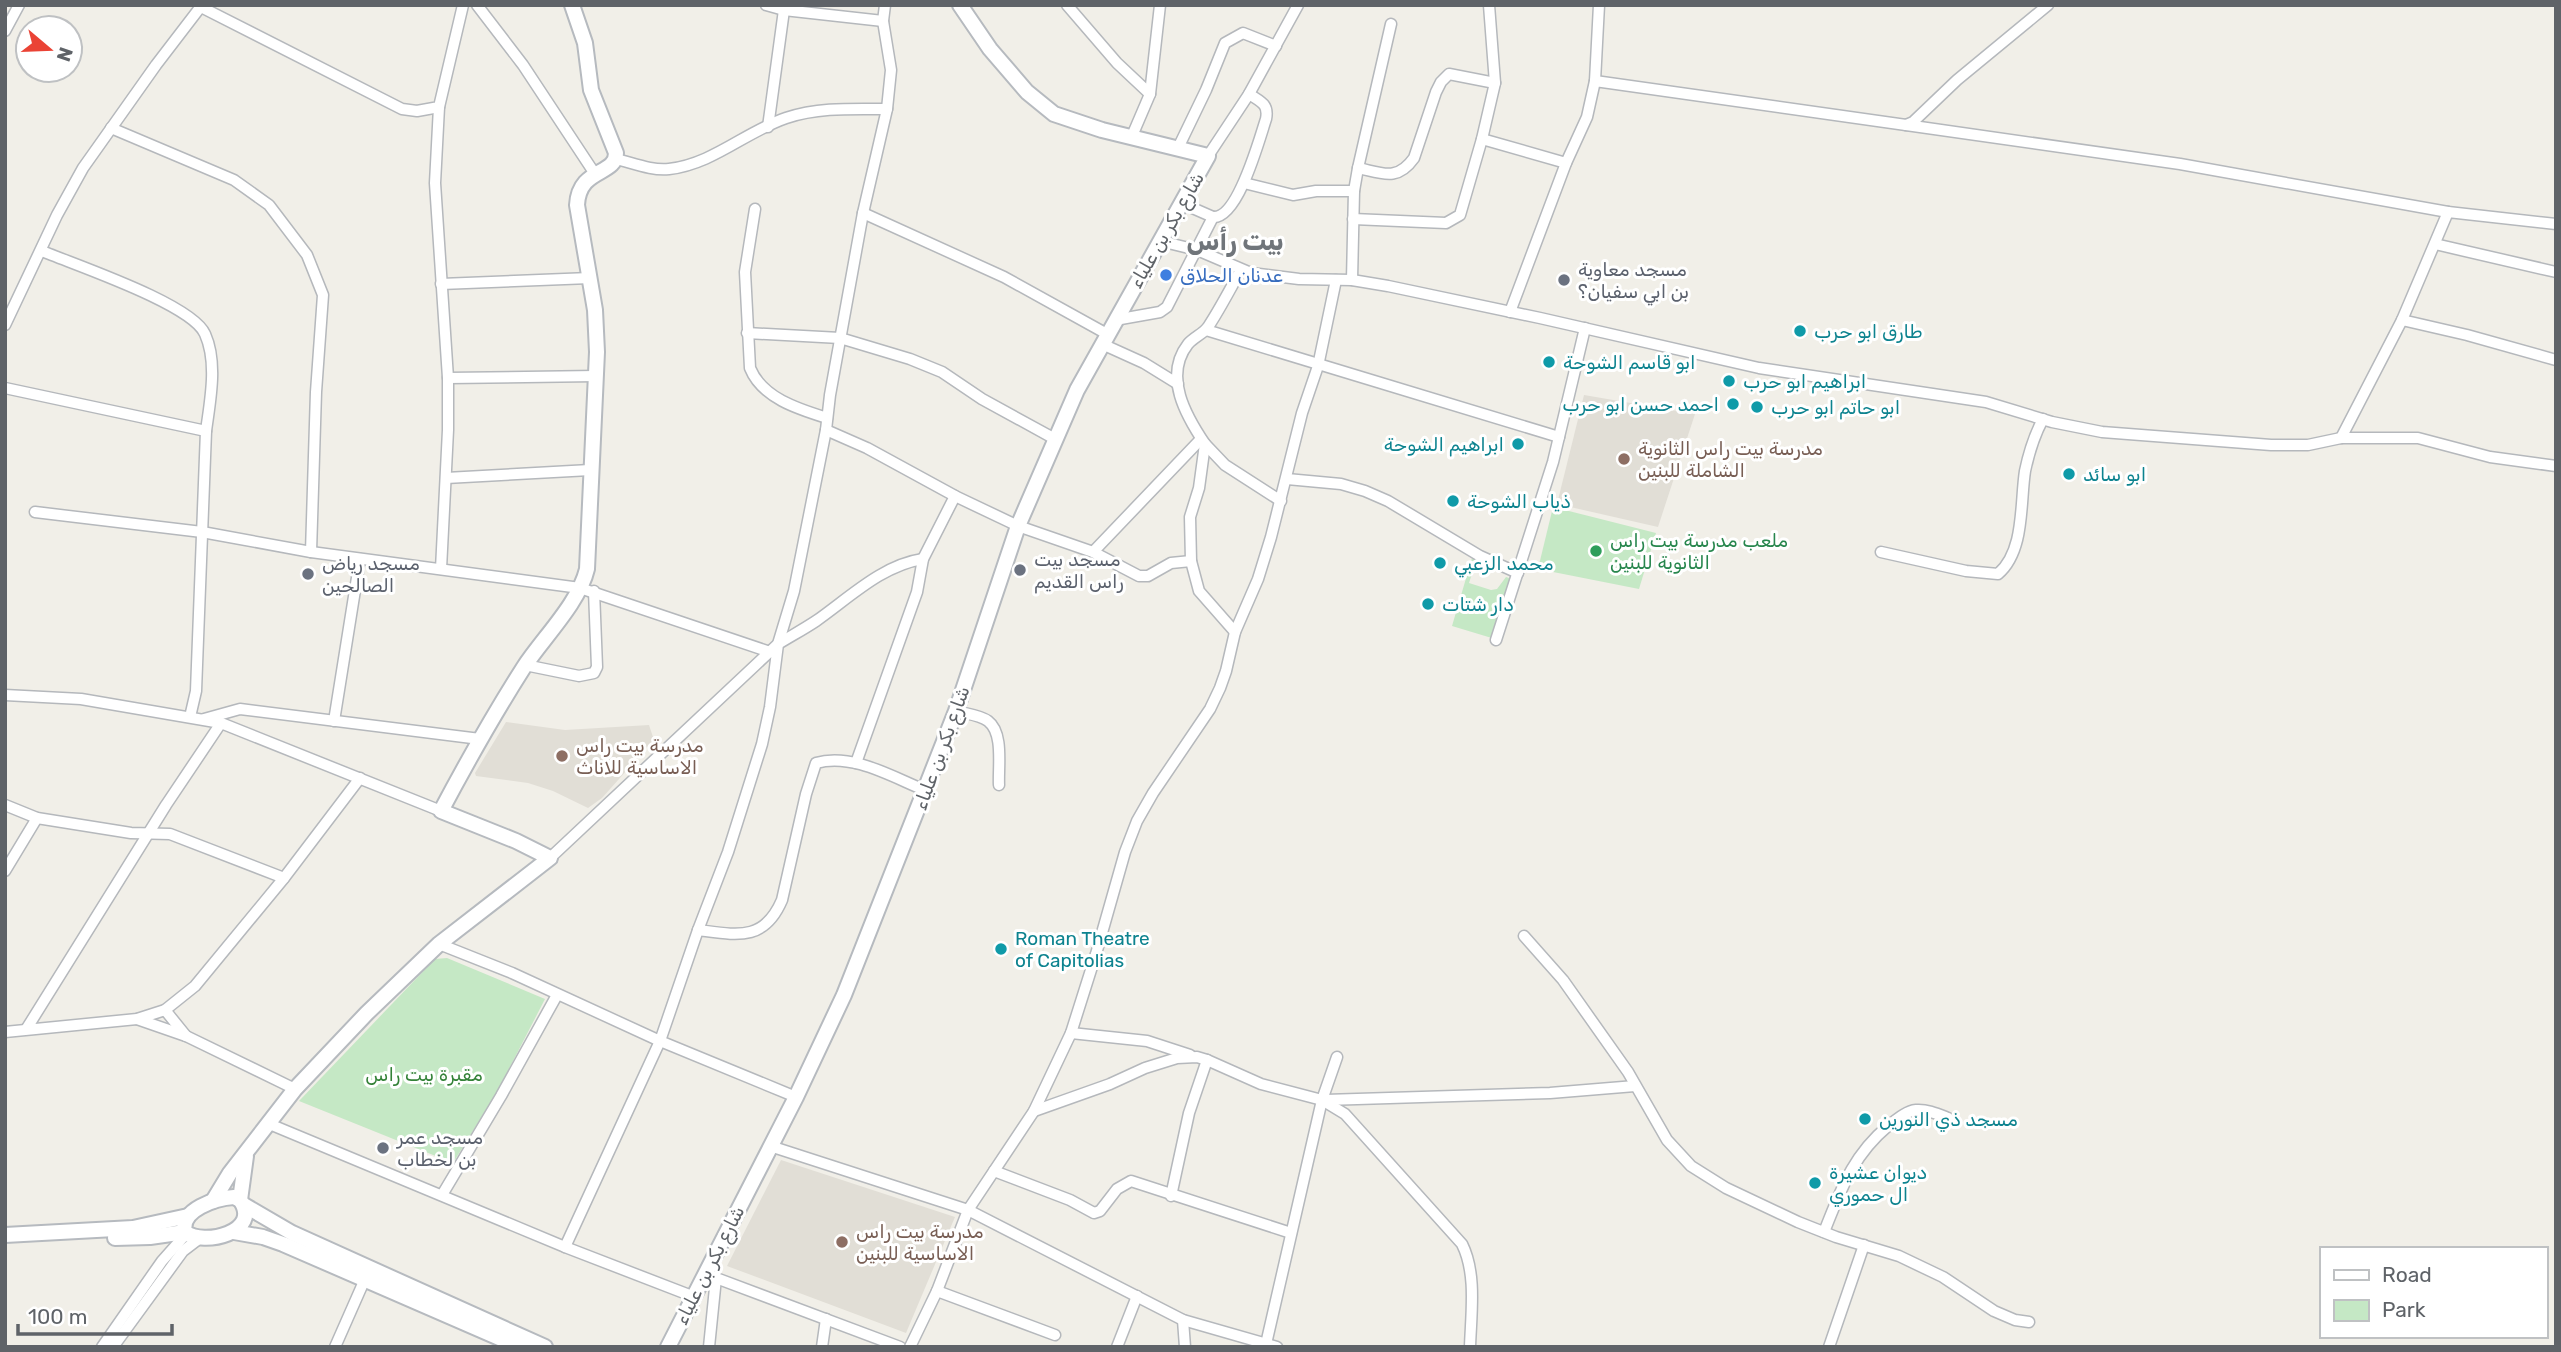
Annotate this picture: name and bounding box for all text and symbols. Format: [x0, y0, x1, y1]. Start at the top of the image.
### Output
north arrow [14, 14, 84, 84]
text: N [52, 44, 78, 65]
street label: شارع بكر بن علياء [1124, 168, 1211, 294]
district label: بيت رأس [1186, 226, 1284, 257]
place label: مسجد معاوية بن ابي سفيان؟ [1578, 258, 1689, 306]
place label: عدنان الحلاق [1180, 264, 1283, 287]
marker: عدنان الحلاق [1158, 267, 1174, 283]
marker: مسجد معاوية بن ابي سفيان؟ [1556, 272, 1572, 288]
place label: طارق ابو حرب [1814, 320, 1922, 343]
marker: طارق ابو حرب [1792, 323, 1808, 339]
place label: ابو قاسم الشوحة [1563, 351, 1696, 375]
marker: ابو قاسم الشوحة [1541, 354, 1557, 370]
place label: ابراهيم ابو حرب [1743, 370, 1866, 394]
marker: ابراهيم ابو حرب [1721, 373, 1737, 389]
place label: احمد حسن ابو حرب [1562, 393, 1719, 416]
marker: احمد حسن ابو حرب [1725, 396, 1741, 412]
place label: ابو حاتم ابو حرب [1771, 396, 1900, 420]
marker: ابو حاتم ابو حرب [1749, 399, 1765, 415]
place label: ابراهيم الشوحة [1384, 433, 1504, 457]
marker: ابراهيم الشوحة [1510, 436, 1526, 452]
place label: مدرسة بيت راس الثانوية الشاملة للبنين [1638, 437, 1823, 482]
marker: مدرسة بيت راس الثانوية الشاملة للبنين [1616, 451, 1632, 467]
place label: ابو سائد [2083, 463, 2146, 486]
marker: ابو سائد [2061, 466, 2077, 482]
place label: ذياب الشوحة [1467, 490, 1571, 513]
marker: ذياب الشوحة [1445, 493, 1461, 509]
place label: ملعب مدرسة بيت راس الثانوية للبنين [1610, 529, 1788, 574]
marker: ملعب مدرسة بيت راس الثانوية للبنين [1588, 543, 1604, 559]
place label: مسجد بيت راس القديم [1034, 548, 1124, 594]
place label: مسجد رياض الصالحين [322, 552, 420, 597]
place label: محمد الزعبي [1454, 552, 1554, 578]
marker: محمد الزعبي [1432, 555, 1448, 571]
marker: مسجد بيت راس القديم [1012, 562, 1028, 578]
marker: مسجد رياض الصالحين [300, 566, 316, 582]
place label: دار شتات [1442, 593, 1514, 616]
marker: دار شتات [1420, 596, 1436, 612]
street label: شارع بكر بن علياء [908, 683, 977, 814]
place label: مدرسة بيت راس الاساسية للاناث [576, 734, 704, 779]
marker: مدرسة بيت راس الاساسية للاناث [554, 748, 570, 764]
place label: Roman Theatre of Capitolias [1015, 927, 1150, 972]
marker: Roman Theatre of Capitolias [993, 941, 1009, 957]
park label: مقبرة بيت راس [365, 1063, 483, 1086]
place label: مسجد ذي النورين [1879, 1108, 2018, 1133]
marker: مسجد ذي النورين [1857, 1111, 1873, 1127]
place label: مسجد عمر بن لخطاب [396, 1126, 483, 1171]
marker: مسجد عمر بن لخطاب [375, 1140, 391, 1156]
place label: ديوان عشيرة ال حموري [1829, 1161, 1927, 1208]
marker: ديوان عشيرة ال حموري [1807, 1175, 1823, 1191]
street label: شارع بكر بن علياء [670, 1202, 751, 1330]
place label: مدرسة بيت راس الاساسية للبنين [856, 1220, 984, 1265]
marker: مدرسة بيت راس الاساسية للبنين [834, 1234, 850, 1250]
legend [2320, 1247, 2547, 1338]
text: Road [2382, 1262, 2432, 1287]
scale bar [18, 1292, 172, 1336]
text: Park [2382, 1297, 2426, 1322]
text: 100 m [28, 1304, 87, 1329]

